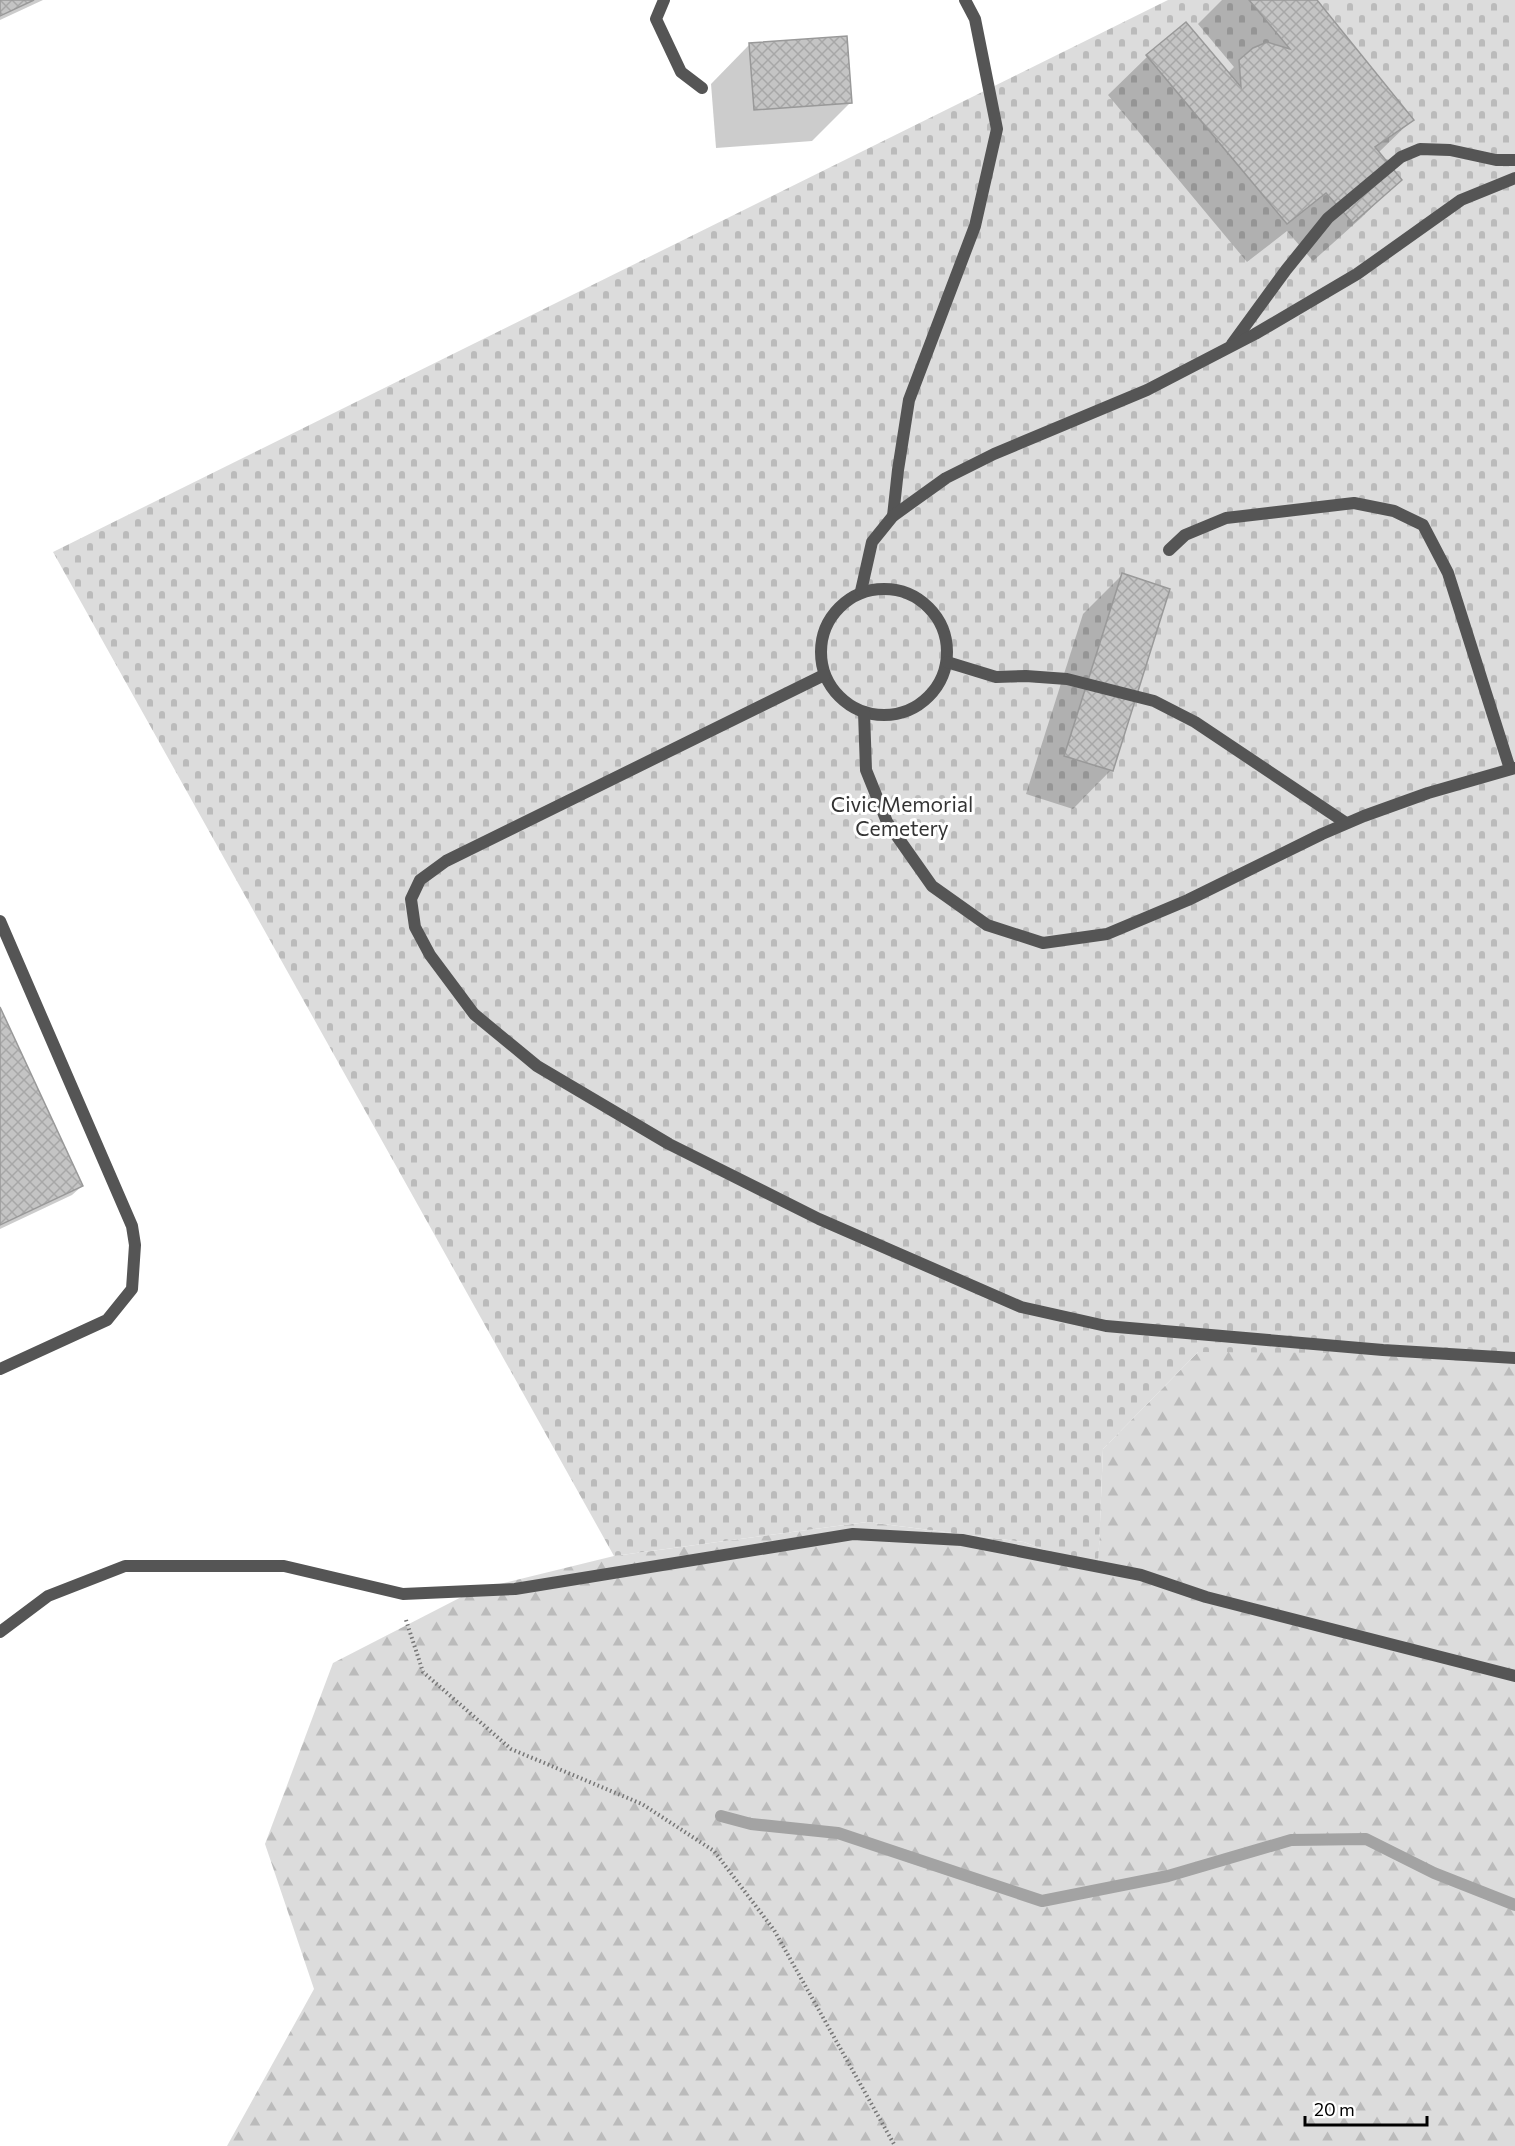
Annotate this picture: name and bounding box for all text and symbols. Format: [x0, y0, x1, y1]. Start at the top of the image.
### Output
park label: Civic Memorial Cemetery [831, 791, 973, 840]
scale bar [1305, 2089, 1426, 2127]
text: 20 m [1314, 2098, 1355, 2120]

